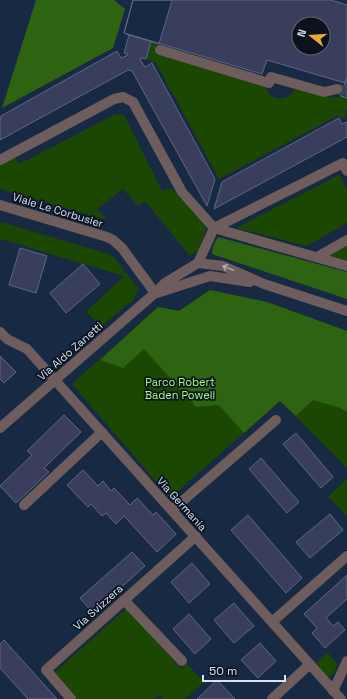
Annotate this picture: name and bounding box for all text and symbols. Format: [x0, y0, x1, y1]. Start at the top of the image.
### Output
north arrow [291, 16, 331, 56]
text: N [294, 28, 309, 39]
street label: Viale Le Corbusier [11, 190, 105, 230]
one-way arrow [222, 264, 234, 272]
street label: Via Aldo Zanetti [34, 319, 106, 383]
park label: Parco Robert Baden Powell [145, 375, 215, 402]
street label: Via Germania [154, 474, 210, 534]
street label: Via Svizzera [70, 581, 126, 633]
scale bar [203, 657, 285, 683]
text: 50 m [209, 663, 237, 679]

